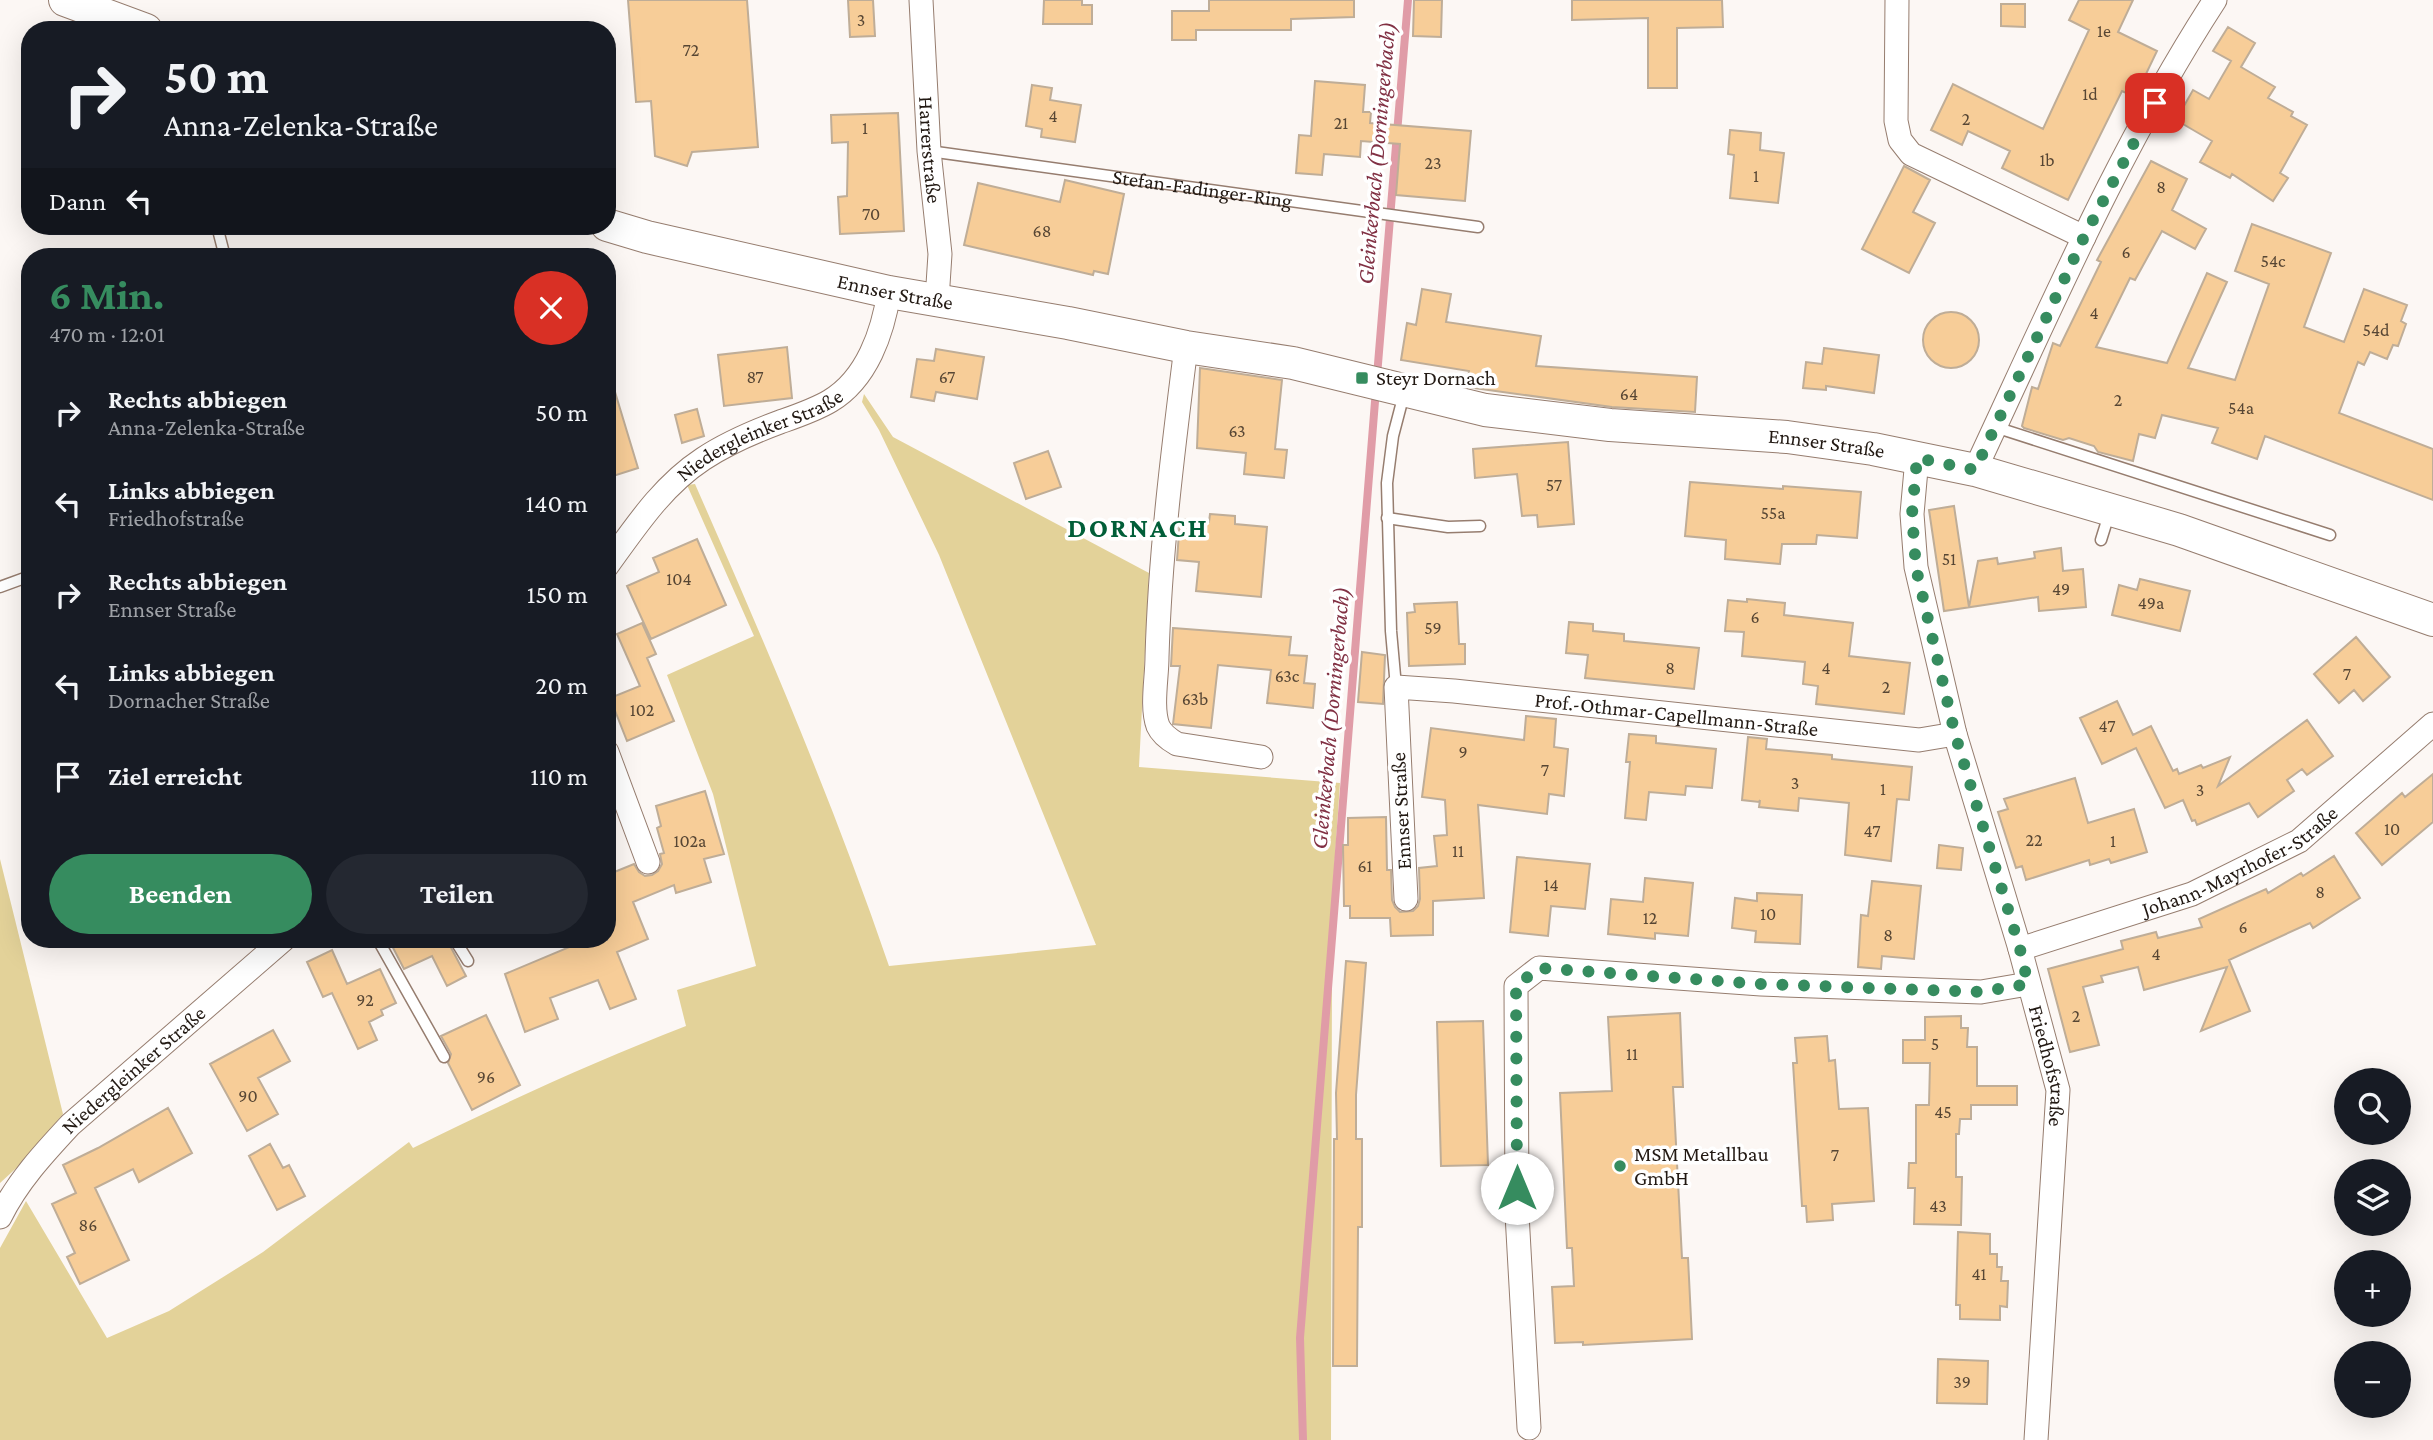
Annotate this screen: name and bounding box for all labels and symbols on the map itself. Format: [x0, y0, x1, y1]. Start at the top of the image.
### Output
house number: 3 [857, 10, 865, 30]
water label: Gleinkerbach (Dorningerbach) [1352, 21, 1401, 285]
house number: 1e [2097, 21, 2111, 41]
house number: 72 [683, 40, 699, 60]
pin [2125, 73, 2185, 133]
house number: 1d [2082, 84, 2098, 104]
street label: Harrerstraße [914, 95, 947, 205]
house number: 4 [1048, 106, 1058, 126]
house number: 2 [1962, 109, 1970, 129]
house number: 21 [1334, 113, 1348, 133]
house number: 1 [862, 118, 868, 138]
house number: 1b [2039, 150, 2055, 170]
house number: 23 [1424, 153, 1442, 173]
street label: Stefan-Fadinger-Ring [1111, 165, 1294, 213]
house number: 1 [1753, 166, 1759, 186]
house number: 8 [2156, 177, 2166, 197]
house number: 70 [862, 204, 880, 224]
house number: 68 [1033, 221, 1051, 241]
house number: 6 [2121, 242, 2131, 262]
house number: 54c [2260, 251, 2286, 271]
street label: Ennser Straße [835, 269, 955, 315]
house number: 4 [2089, 303, 2099, 323]
house number: 54d [2362, 320, 2390, 340]
place label: Steyr Dornach [1376, 366, 1496, 390]
house number: 87 [746, 367, 764, 387]
house number: 67 [939, 367, 955, 387]
marker: Steyr Dornach [1354, 370, 1370, 386]
street label: Niedergleinker Straße [671, 384, 848, 486]
house number: 64 [1620, 384, 1638, 404]
house number: 2 [2114, 390, 2122, 410]
house number: 54a [2228, 398, 2254, 418]
house number: 63 [1228, 421, 1246, 441]
street label: Ennser Straße [1767, 424, 1887, 463]
house number: 57 [1546, 475, 1562, 495]
house number: 55a [1760, 503, 1786, 523]
district label: DORNACH [1067, 512, 1209, 543]
house number: 51 [1942, 549, 1956, 569]
house number: 104 [666, 569, 692, 589]
house number: 49 [2052, 579, 2070, 599]
water label: Gleinkerbach (Dorningerbach) [1306, 586, 1355, 850]
house number: 49a [2138, 593, 2164, 613]
house number: 6 [1750, 607, 1760, 627]
house number: 59 [1424, 618, 1442, 638]
house number: 8 [1665, 658, 1675, 678]
house number: 4 [1821, 658, 1831, 678]
house number: 7 [2343, 664, 2351, 684]
house number: 63c [1275, 666, 1300, 686]
house number: 2 [1882, 677, 1890, 697]
street label: Prof.-Othmar-Capellmann-Straße [1533, 688, 1819, 741]
house number: 63b [1182, 689, 1208, 709]
house number: 102 [630, 700, 654, 720]
house number: 47 [2098, 716, 2116, 736]
house number: 9 [1458, 742, 1468, 762]
street label: Ennser Straße [1386, 752, 1416, 870]
house number: 7 [1541, 760, 1549, 780]
house number: 3 [1791, 773, 1799, 793]
house number: 1 [1880, 779, 1886, 799]
house number: 3 [2196, 780, 2204, 800]
street label: Johann-Mayrhofer-Straße [2137, 801, 2343, 922]
house number: 10 [2384, 819, 2400, 839]
house number: 47 [1863, 821, 1881, 841]
house number: 22 [2025, 830, 2043, 850]
house number: 102a [674, 831, 706, 851]
house number: 1 [2110, 831, 2116, 851]
house number: 11 [1452, 841, 1464, 861]
house number: 61 [1357, 856, 1373, 876]
house number: 14 [1543, 875, 1559, 895]
house number: 8 [2315, 882, 2325, 902]
house number: 10 [1760, 904, 1776, 924]
house number: 12 [1643, 908, 1657, 928]
house number: 6 [2238, 917, 2248, 937]
house number: 8 [1883, 925, 1893, 945]
house number: 4 [2151, 944, 2161, 964]
house number: 92 [356, 990, 374, 1010]
street label: Niedergleinker Straße [56, 1001, 210, 1139]
street label: Friedhofstraße [2024, 1002, 2070, 1127]
house number: 2 [2072, 1006, 2080, 1026]
house number: 5 [1931, 1034, 1939, 1054]
house number: 11 [1626, 1044, 1638, 1064]
house number: 96 [477, 1067, 495, 1087]
house number: 90 [238, 1086, 258, 1106]
house number: 45 [1934, 1102, 1952, 1122]
place label: MSM Metallbau GmbH [1634, 1142, 1769, 1190]
house number: 7 [1831, 1145, 1839, 1165]
position arrow [1480, 1151, 1554, 1225]
marker: MSM Metallbau GmbH [1612, 1158, 1628, 1174]
house number: 43 [1929, 1196, 1947, 1216]
house number: 86 [79, 1215, 97, 1235]
house number: 41 [1971, 1264, 1987, 1284]
house number: 39 [1953, 1372, 1971, 1392]

